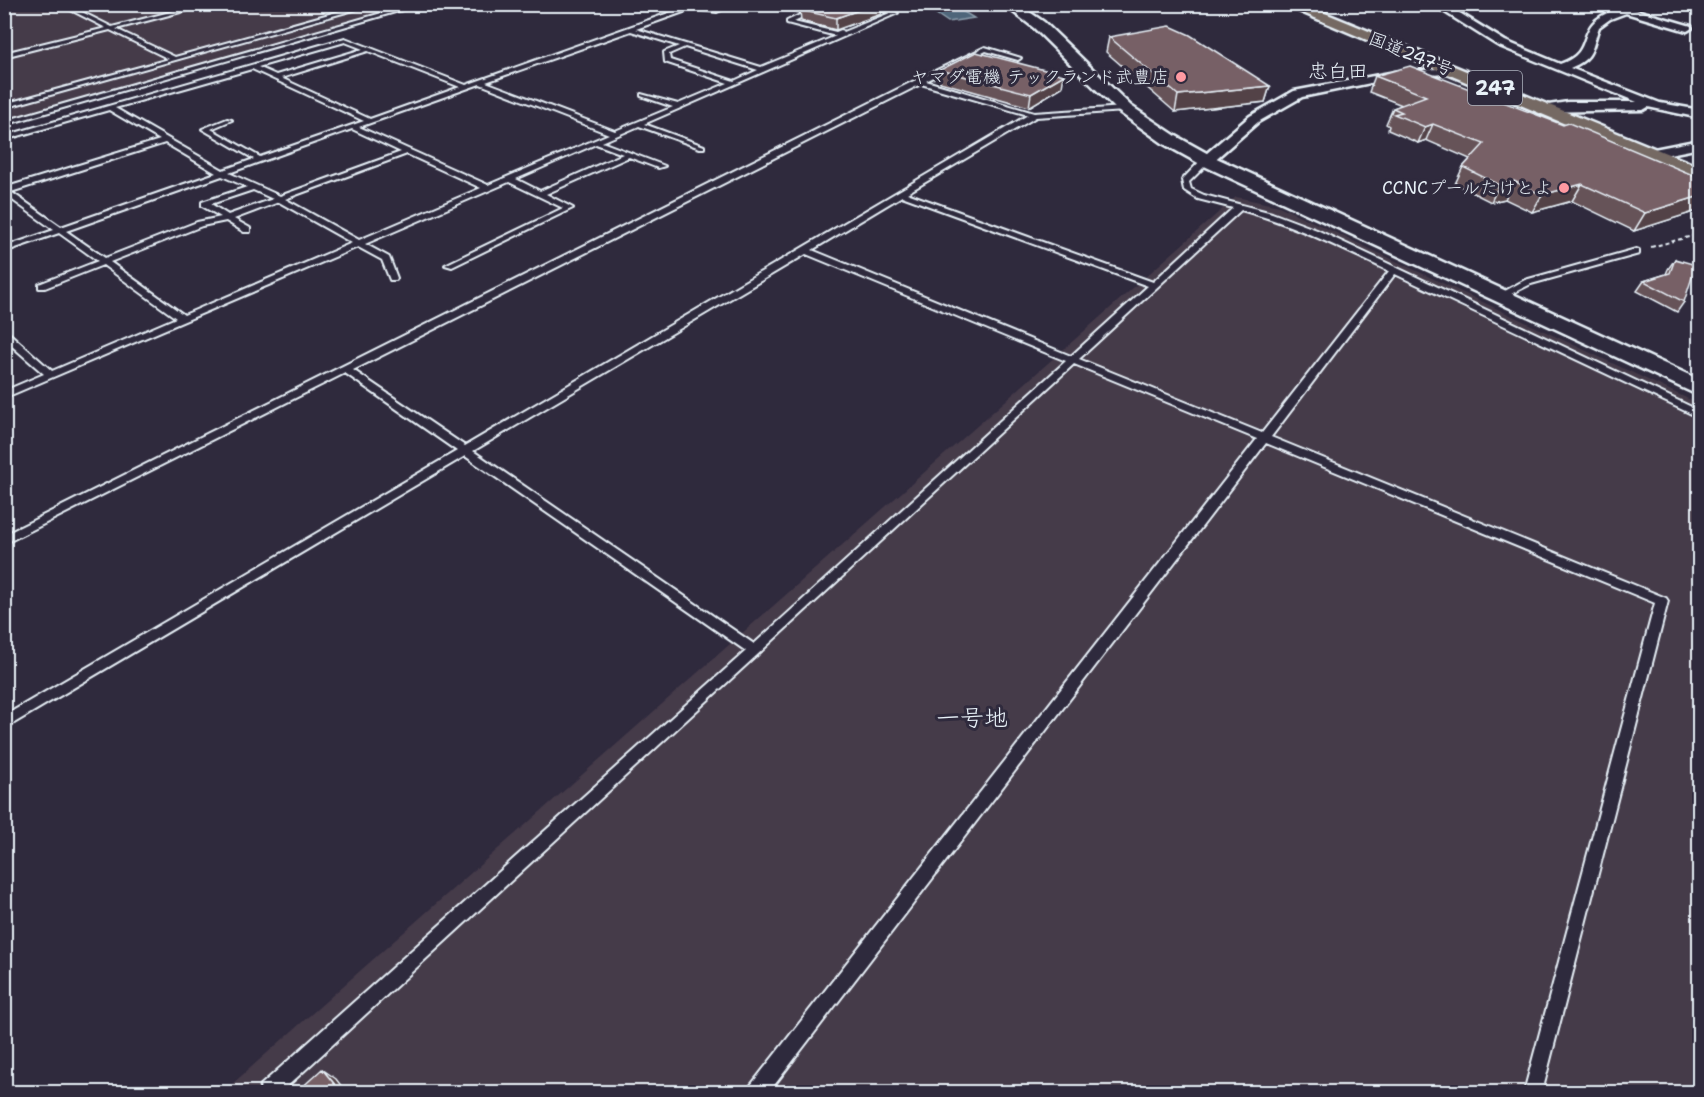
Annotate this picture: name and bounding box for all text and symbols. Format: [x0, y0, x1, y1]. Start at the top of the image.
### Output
street label: 国道247号 [1365, 26, 1457, 82]
district label: 忠白田 [1308, 58, 1368, 84]
place label: ヤマダ電機 テックランド武豊店 [911, 65, 1169, 89]
marker: ヤマダ電機 テックランド武豊店 [1174, 70, 1188, 84]
road number: 247 [1468, 71, 1522, 105]
place label: CCNCプールたけとよ [1382, 176, 1552, 200]
marker: CCNCプールたけとよ [1557, 181, 1571, 195]
district label: 一号地 [936, 702, 1008, 734]

